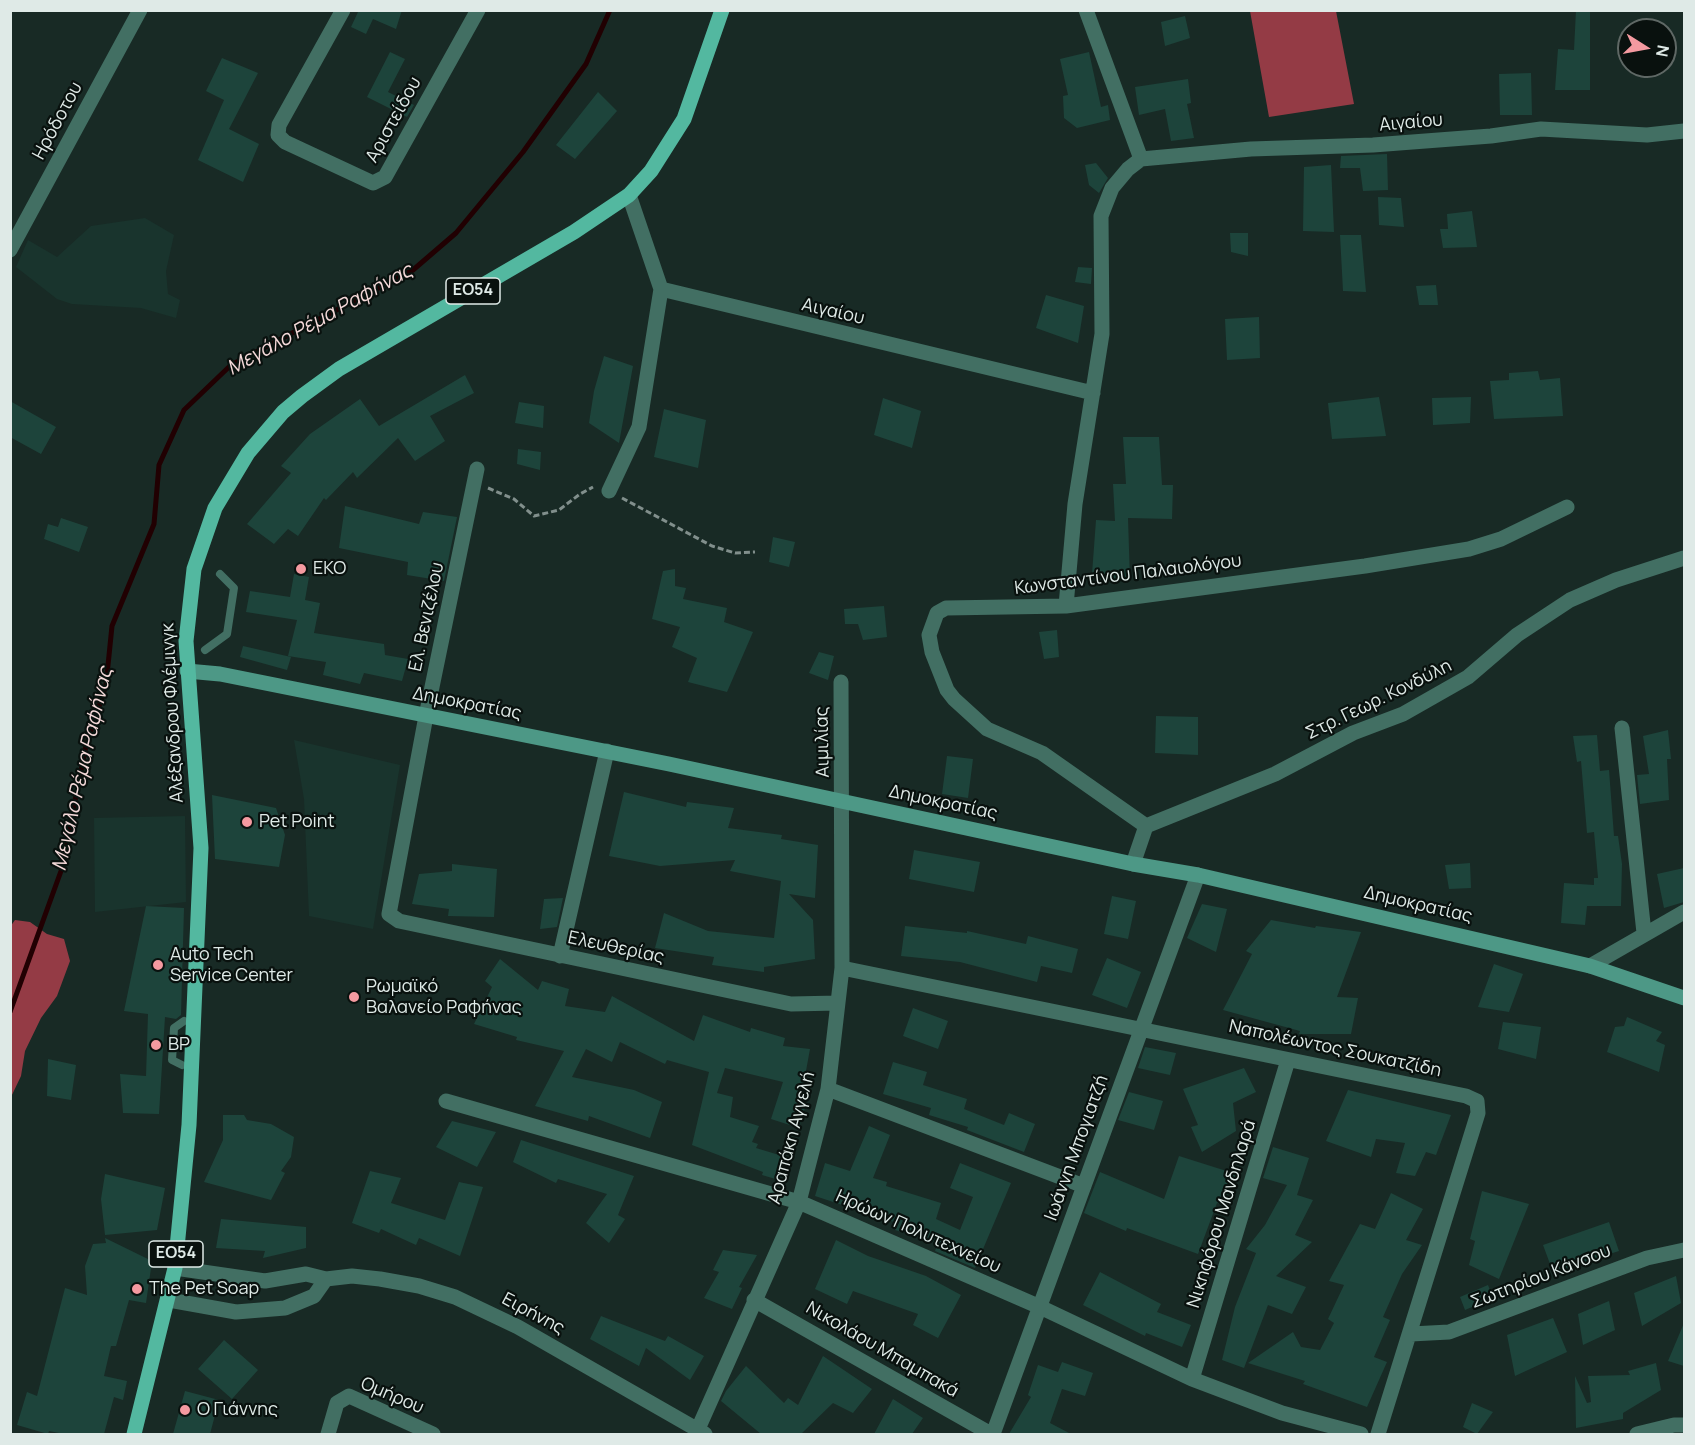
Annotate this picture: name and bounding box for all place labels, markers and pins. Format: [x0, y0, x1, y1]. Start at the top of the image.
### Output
place label: EKO [313, 558, 346, 580]
marker: EKO [294, 562, 308, 576]
place label: Pet Point [259, 811, 335, 833]
marker: Pet Point [240, 815, 254, 829]
place label: Auto Tech Service Center [170, 944, 293, 986]
marker: Auto Tech Service Center [151, 958, 165, 972]
place label: Ρωμαϊκό Βαλανείο Ραφήνας [366, 976, 522, 1018]
marker: Ρωμαϊκό Βαλανείο Ραφήνας [347, 990, 361, 1004]
place label: BP [168, 1034, 190, 1056]
marker: BP [149, 1038, 163, 1052]
place label: The Pet Soap [149, 1278, 259, 1300]
marker: The Pet Soap [130, 1282, 144, 1296]
place label: Ο Γιάννης [197, 1399, 278, 1421]
marker: Ο Γιάννης [178, 1403, 192, 1417]

